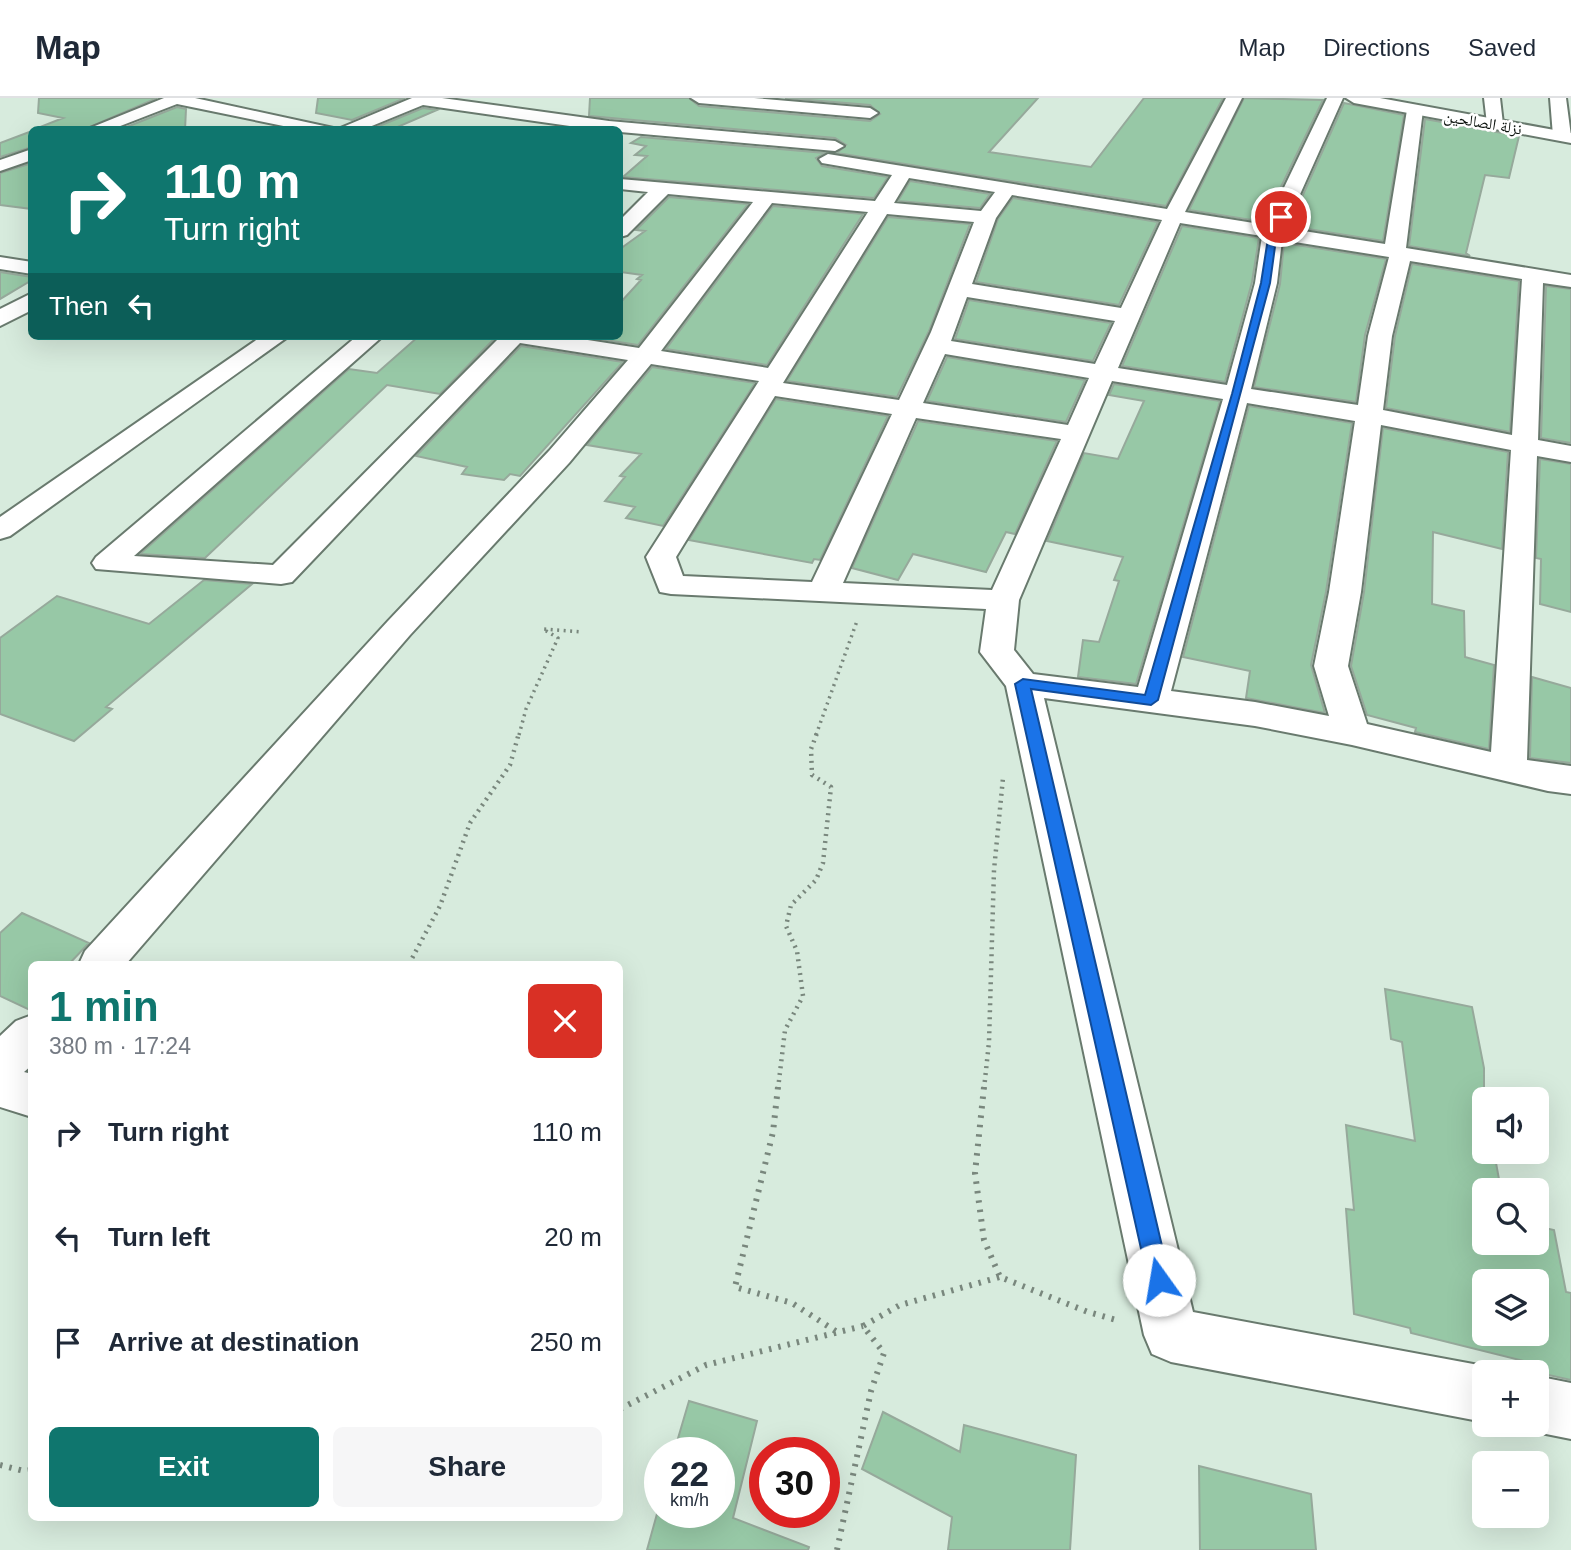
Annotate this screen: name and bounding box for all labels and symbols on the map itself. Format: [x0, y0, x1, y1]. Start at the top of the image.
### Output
street label: نزلة الصالحين [1442, 107, 1523, 140]
pin [1251, 187, 1311, 247]
position arrow [1122, 1243, 1196, 1317]
speed limit sign: 30 [749, 1437, 840, 1528]

